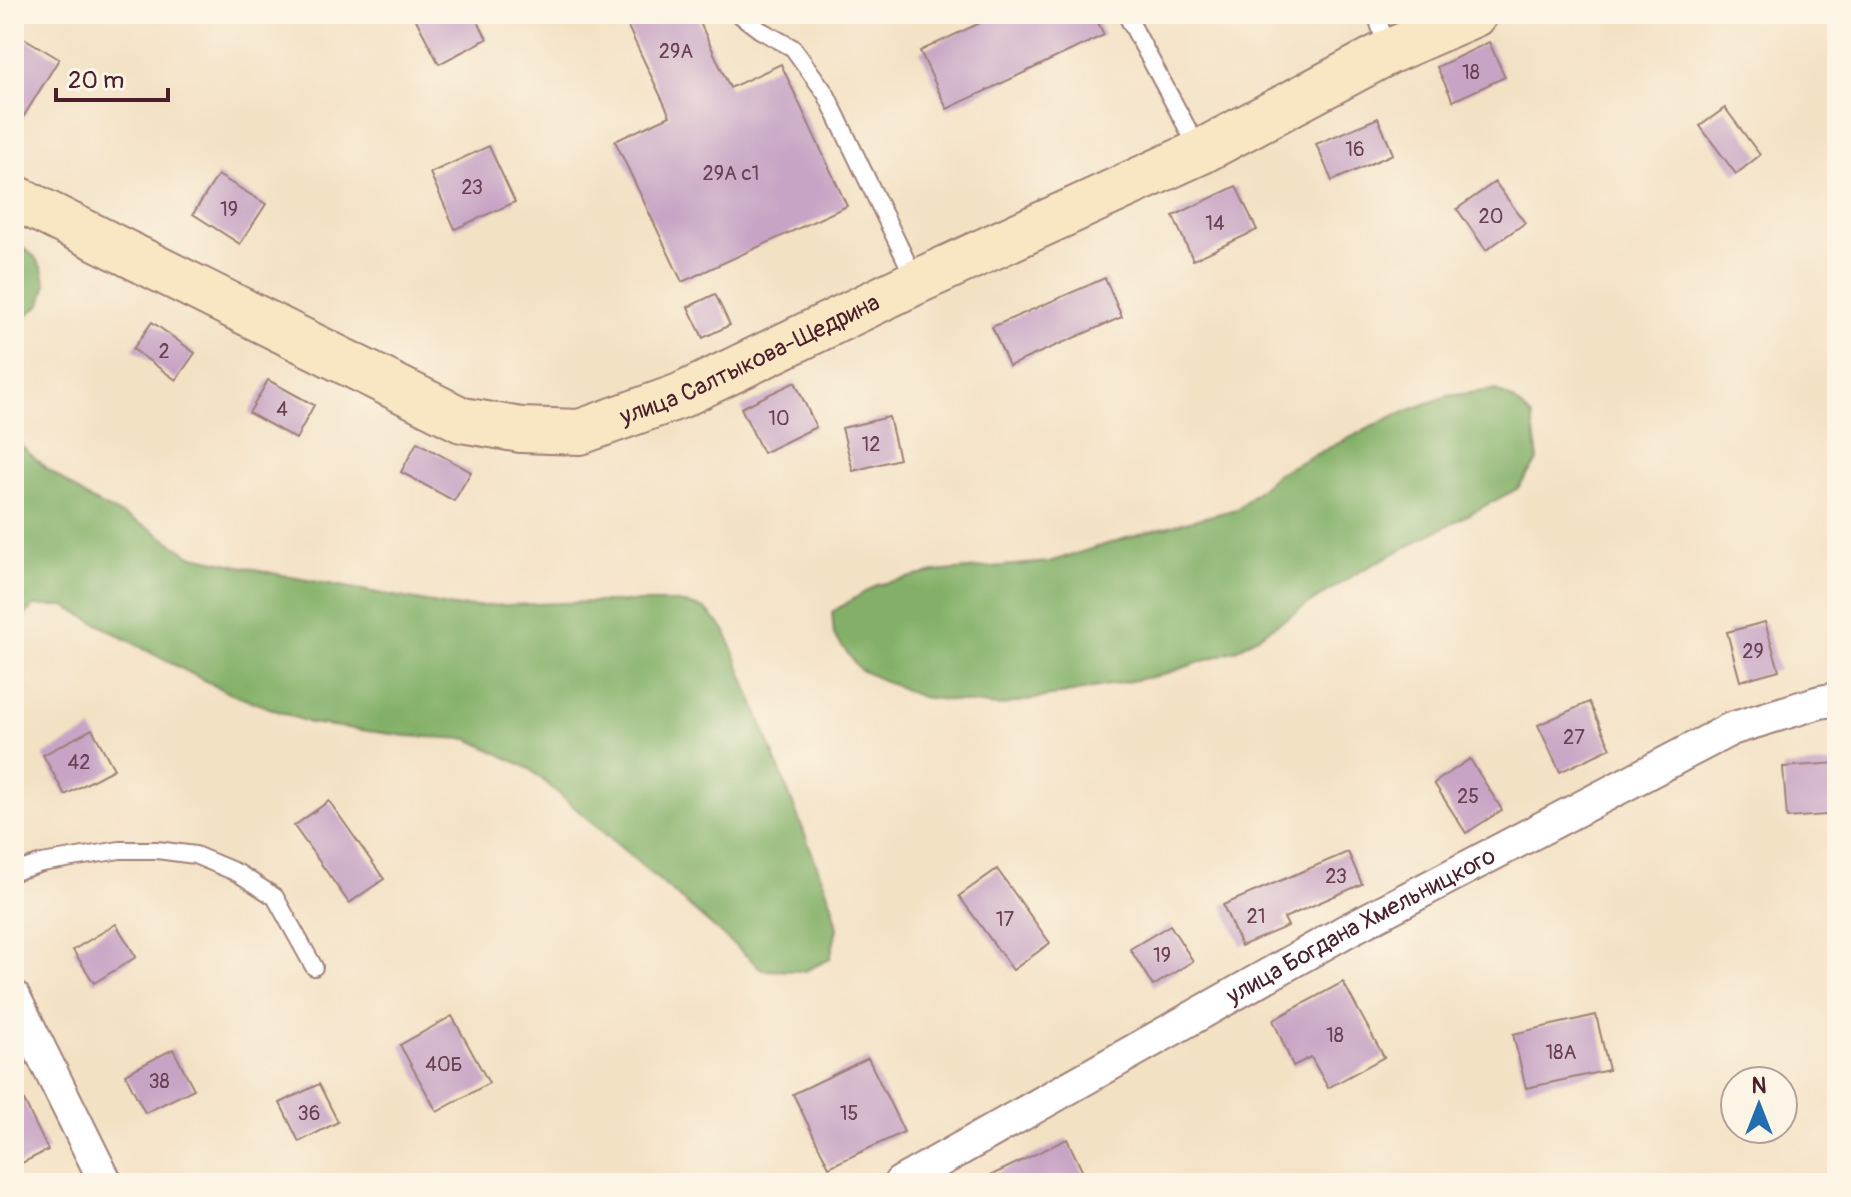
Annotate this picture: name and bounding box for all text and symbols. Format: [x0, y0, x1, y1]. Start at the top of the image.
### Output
house number: 29А [659, 39, 693, 64]
scale bar [56, 52, 168, 102]
house number: 18 [1462, 60, 1480, 85]
text: 20 m [68, 66, 124, 95]
house number: 16 [1345, 137, 1365, 162]
house number: 29А с1 [703, 161, 759, 186]
house number: 23 [461, 175, 483, 200]
house number: 19 [220, 197, 238, 222]
house number: 20 [1479, 204, 1503, 229]
house number: 14 [1205, 211, 1225, 236]
street label: улица Салтыкова-Щедрина [615, 287, 884, 431]
house number: 2 [158, 339, 170, 364]
house number: 4 [276, 397, 288, 422]
house number: 10 [768, 406, 790, 431]
house number: 12 [862, 432, 881, 457]
house number: 29 [1742, 639, 1764, 664]
house number: 27 [1563, 725, 1585, 750]
house number: 42 [68, 750, 90, 775]
house number: 25 [1457, 784, 1479, 809]
street label: улица Богдана Хмельницкого [1220, 841, 1500, 1011]
house number: 23 [1325, 864, 1347, 889]
house number: 21 [1247, 904, 1266, 929]
house number: 17 [996, 907, 1015, 932]
house number: 19 [1153, 943, 1171, 968]
house number: 18 [1326, 1023, 1344, 1048]
house number: 18А [1546, 1040, 1576, 1065]
house number: 40Б [425, 1052, 463, 1077]
north arrow [1719, 1065, 1799, 1145]
house number: 38 [148, 1069, 170, 1094]
text: N [1752, 1072, 1767, 1100]
house number: 36 [298, 1101, 320, 1126]
house number: 15 [840, 1101, 858, 1126]

